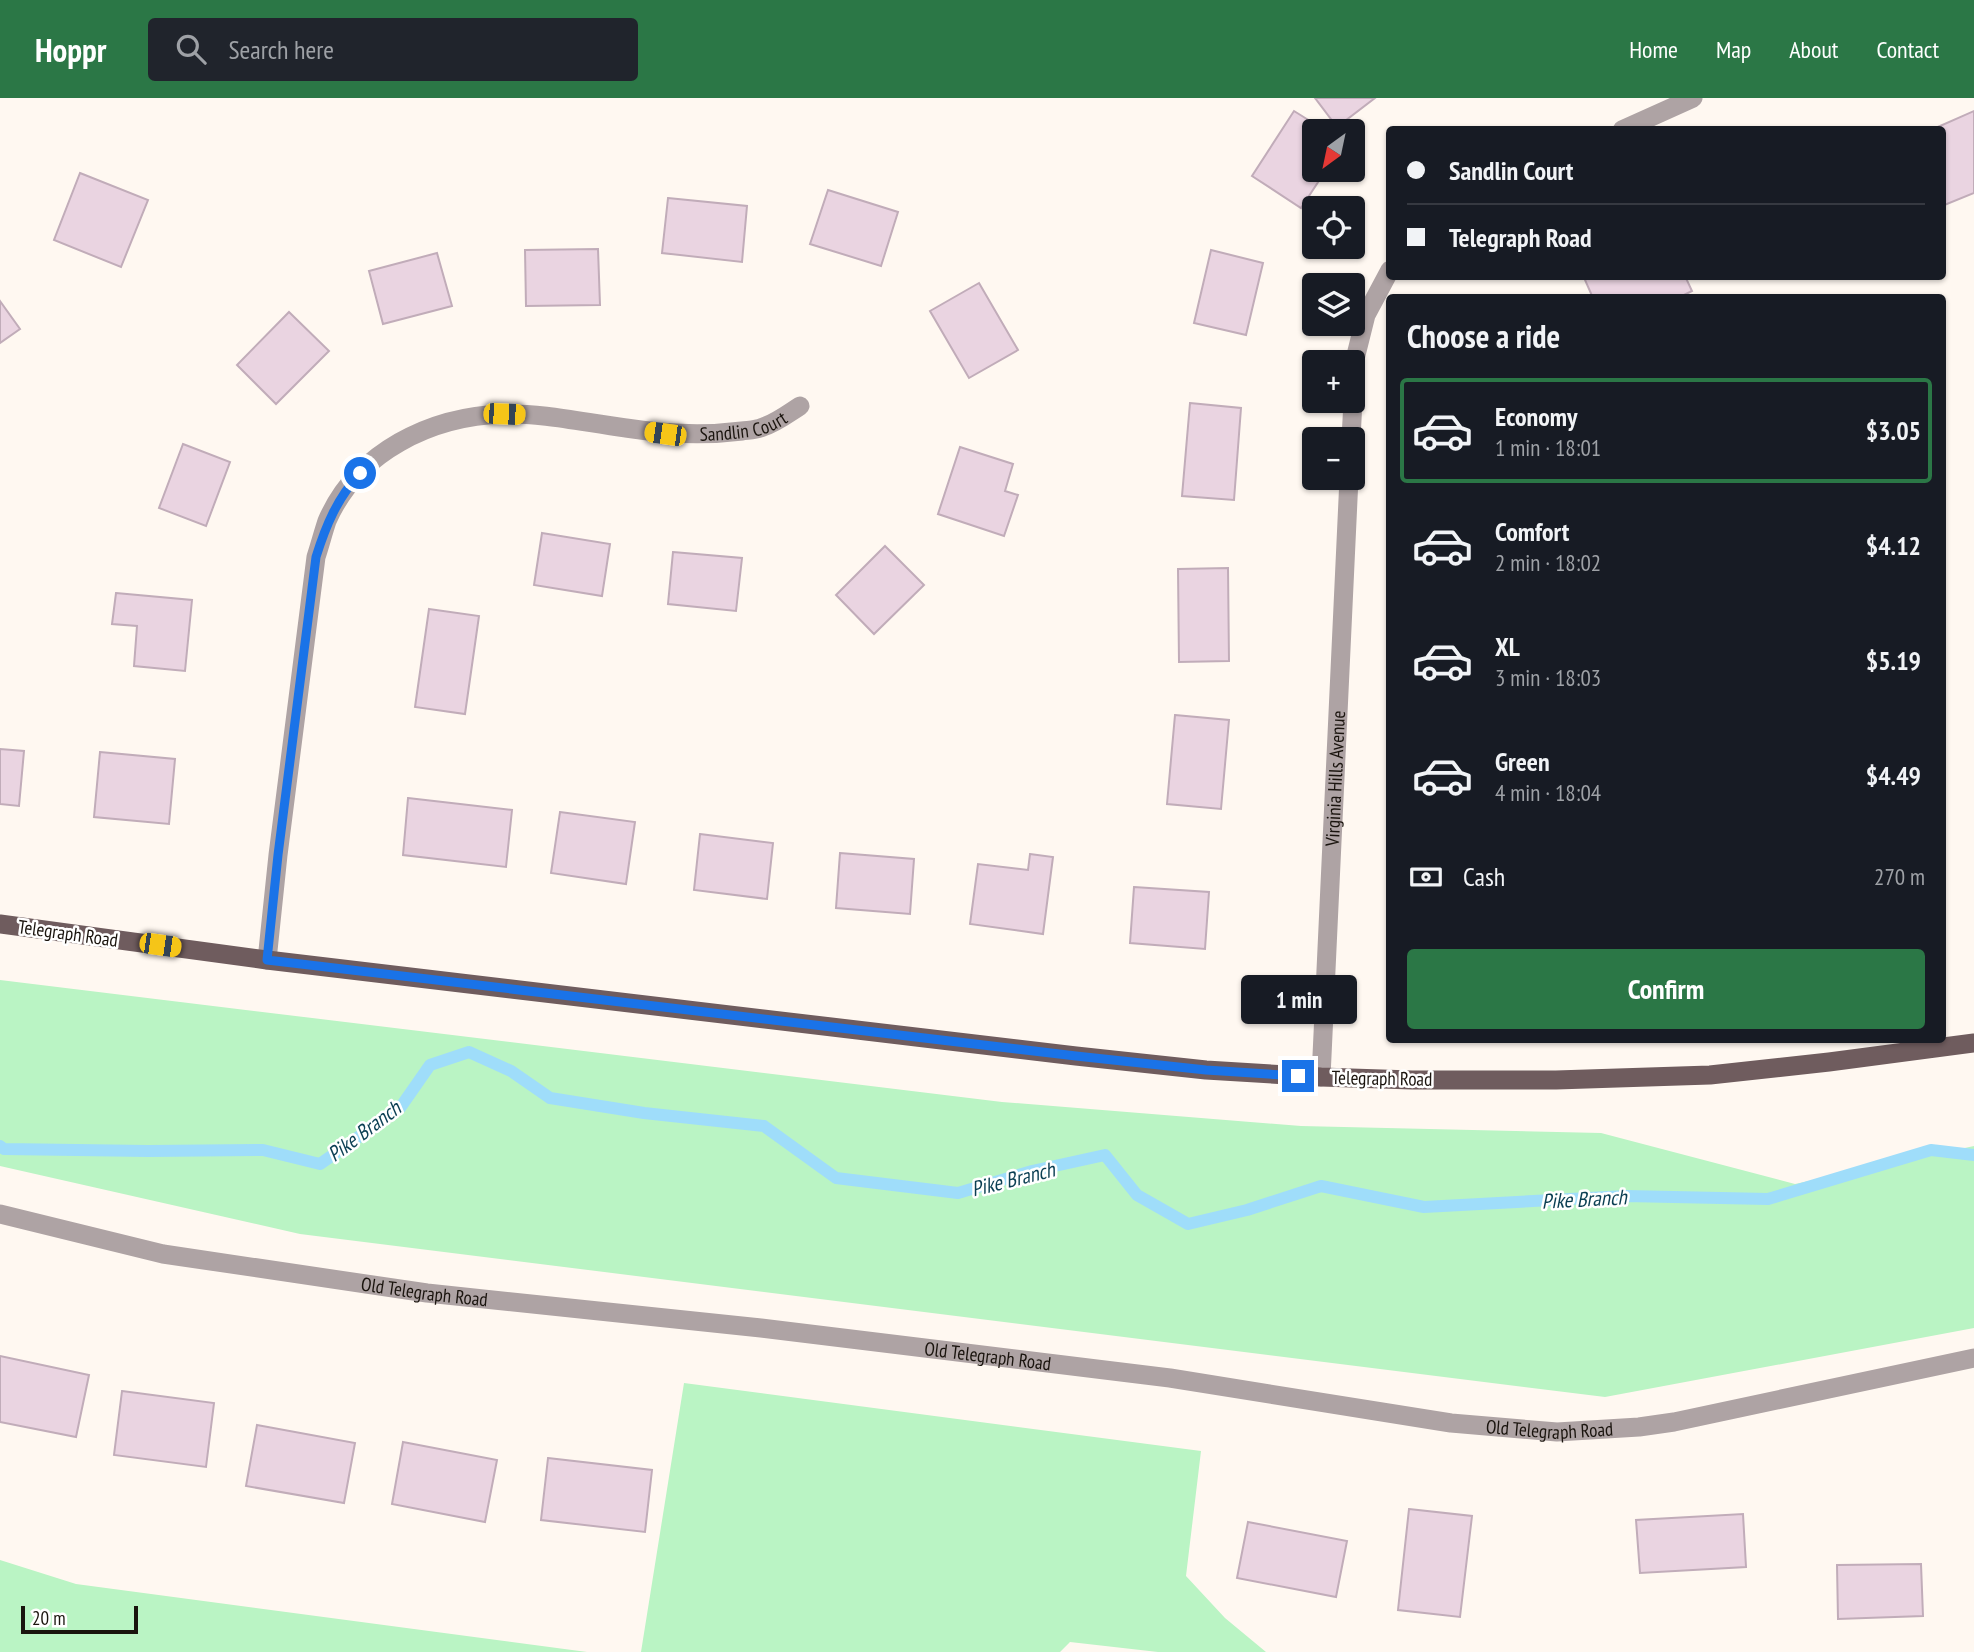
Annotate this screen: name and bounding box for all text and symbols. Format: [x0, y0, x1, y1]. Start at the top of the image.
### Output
search box [148, 18, 638, 81]
text: Hoppr [35, 28, 106, 71]
icon: search [172, 30, 210, 68]
text: Search here [228, 33, 334, 66]
text: Home [1629, 34, 1678, 65]
text: Map [1716, 34, 1751, 65]
text: About [1789, 34, 1838, 65]
text: Contact [1876, 34, 1939, 65]
north arrow [1302, 119, 1365, 182]
map controls [1302, 119, 1365, 490]
text: Sandlin Court [1449, 154, 1573, 187]
button: locate [1302, 196, 1365, 259]
text: Telegraph Road [1449, 221, 1592, 254]
button: layers [1302, 273, 1365, 336]
text: Choose a ride [1407, 315, 1560, 357]
button: + [1302, 350, 1365, 413]
icon: car [1411, 399, 1474, 462]
text: Economy [1495, 400, 1577, 433]
car [483, 403, 526, 425]
street label: Sandlin Court [699, 405, 792, 446]
text: $3.05 [1866, 414, 1921, 447]
car [643, 421, 688, 447]
button: − [1302, 427, 1365, 490]
text: 1 min · 18:01 [1495, 433, 1601, 462]
route start [344, 457, 376, 489]
icon: car [1411, 514, 1474, 577]
text: Comfort [1495, 515, 1569, 548]
text: $4.12 [1866, 529, 1921, 562]
text: 2 min · 18:02 [1495, 548, 1601, 577]
icon: car [1411, 629, 1474, 692]
text: XL [1495, 630, 1520, 663]
text: $5.19 [1866, 644, 1921, 677]
text: 3 min · 18:03 [1495, 663, 1601, 692]
street label: Virginia Hills Avenue [1320, 710, 1350, 848]
icon: car [1411, 744, 1474, 807]
text: Green [1495, 745, 1550, 778]
text: $4.49 [1866, 759, 1921, 792]
text: 4 min · 18:04 [1495, 778, 1601, 807]
icon: cash [1407, 858, 1445, 896]
text: Cash [1463, 860, 1505, 893]
text: 270 m [1874, 862, 1925, 891]
street label: Telegraph Road [17, 914, 119, 952]
car [138, 932, 183, 958]
button: Confirm [1407, 949, 1925, 1029]
callout: 1 min [1240, 974, 1356, 1024]
text: 1 min [1276, 985, 1322, 1014]
route end [1282, 1060, 1314, 1092]
street label: Telegraph Road [1332, 1065, 1432, 1091]
water label: Pike Branch [322, 1094, 407, 1167]
water label: Pike Branch [968, 1155, 1059, 1202]
water label: Pike Branch [1541, 1183, 1629, 1215]
street label: Old Telegraph Road [360, 1271, 489, 1311]
street label: Old Telegraph Road [923, 1336, 1052, 1375]
street label: Old Telegraph Road [1485, 1414, 1614, 1444]
scale bar [21, 1603, 138, 1635]
text: 20 m [32, 1606, 66, 1630]

